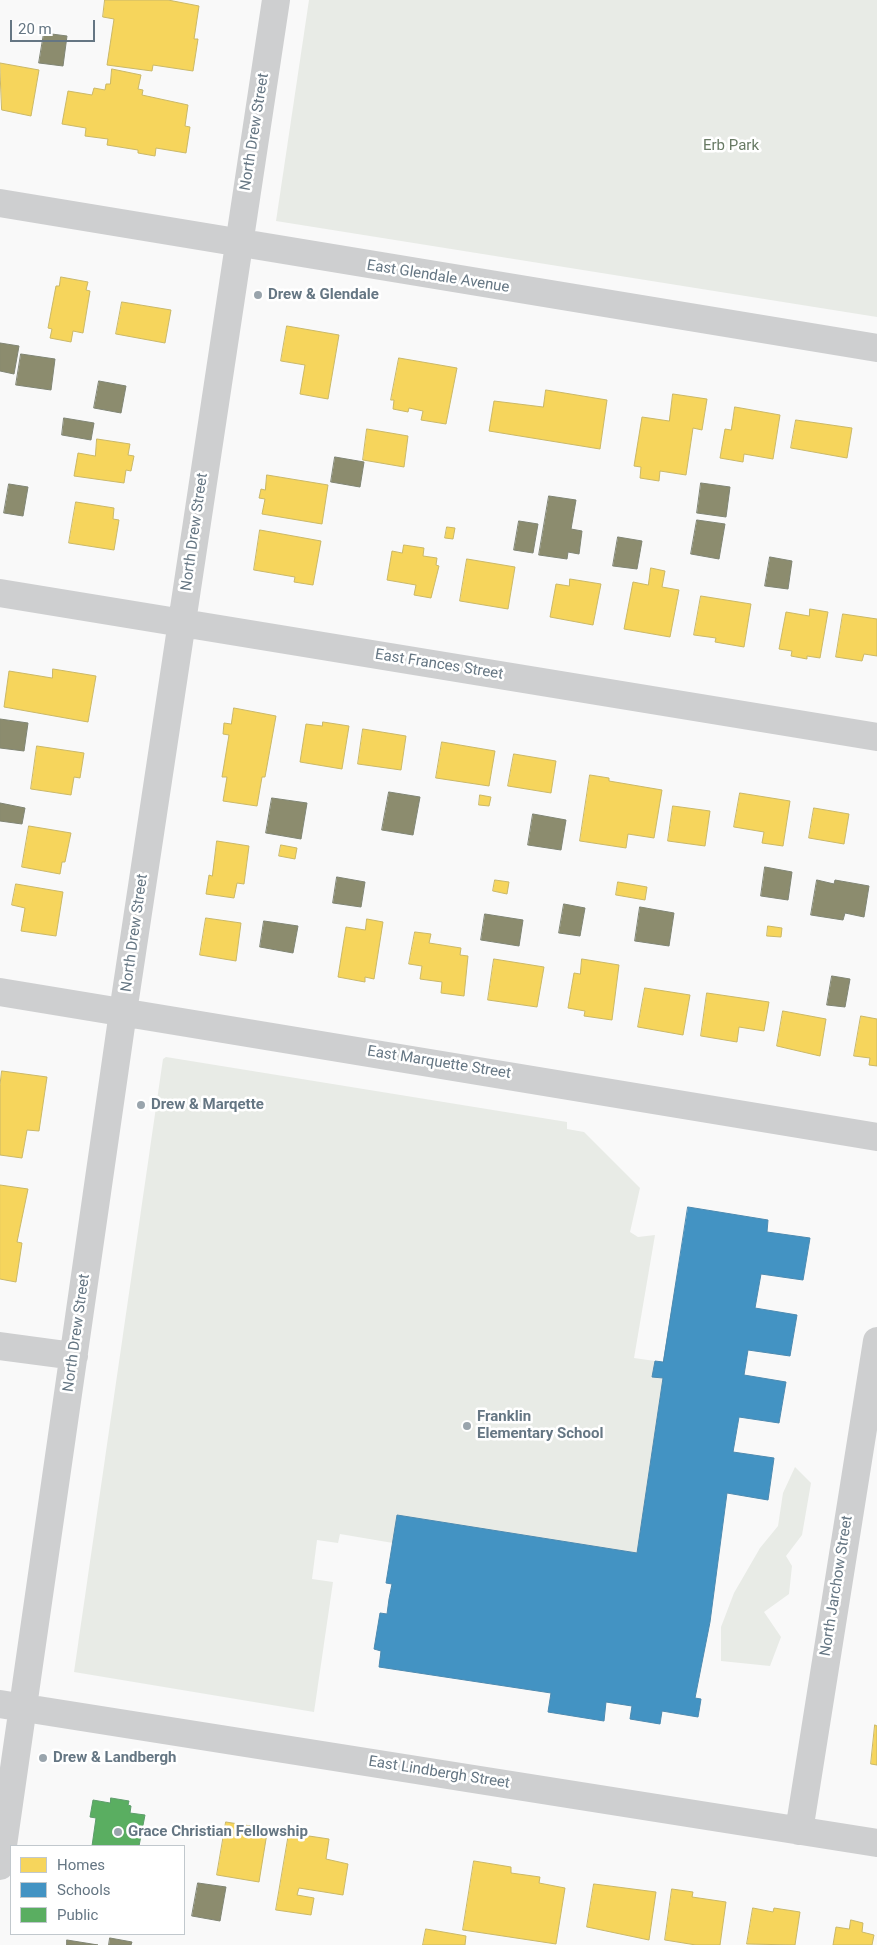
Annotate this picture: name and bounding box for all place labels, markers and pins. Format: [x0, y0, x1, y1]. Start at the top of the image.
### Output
place label: Drew & Glendale [268, 286, 379, 304]
marker: Drew & Glendale [252, 289, 264, 301]
place label: Drew & Marqette [151, 1096, 264, 1114]
marker: Drew & Marqette [135, 1099, 147, 1111]
place label: Franklin Elementary School [477, 1408, 603, 1443]
marker: Franklin Elementary School [461, 1420, 473, 1432]
place label: Drew & Landbergh [53, 1749, 176, 1767]
marker: Drew & Landbergh [37, 1752, 49, 1764]
place label: Grace Christian Fellowship [128, 1823, 308, 1841]
marker: Grace Christian Fellowship [112, 1826, 124, 1838]

